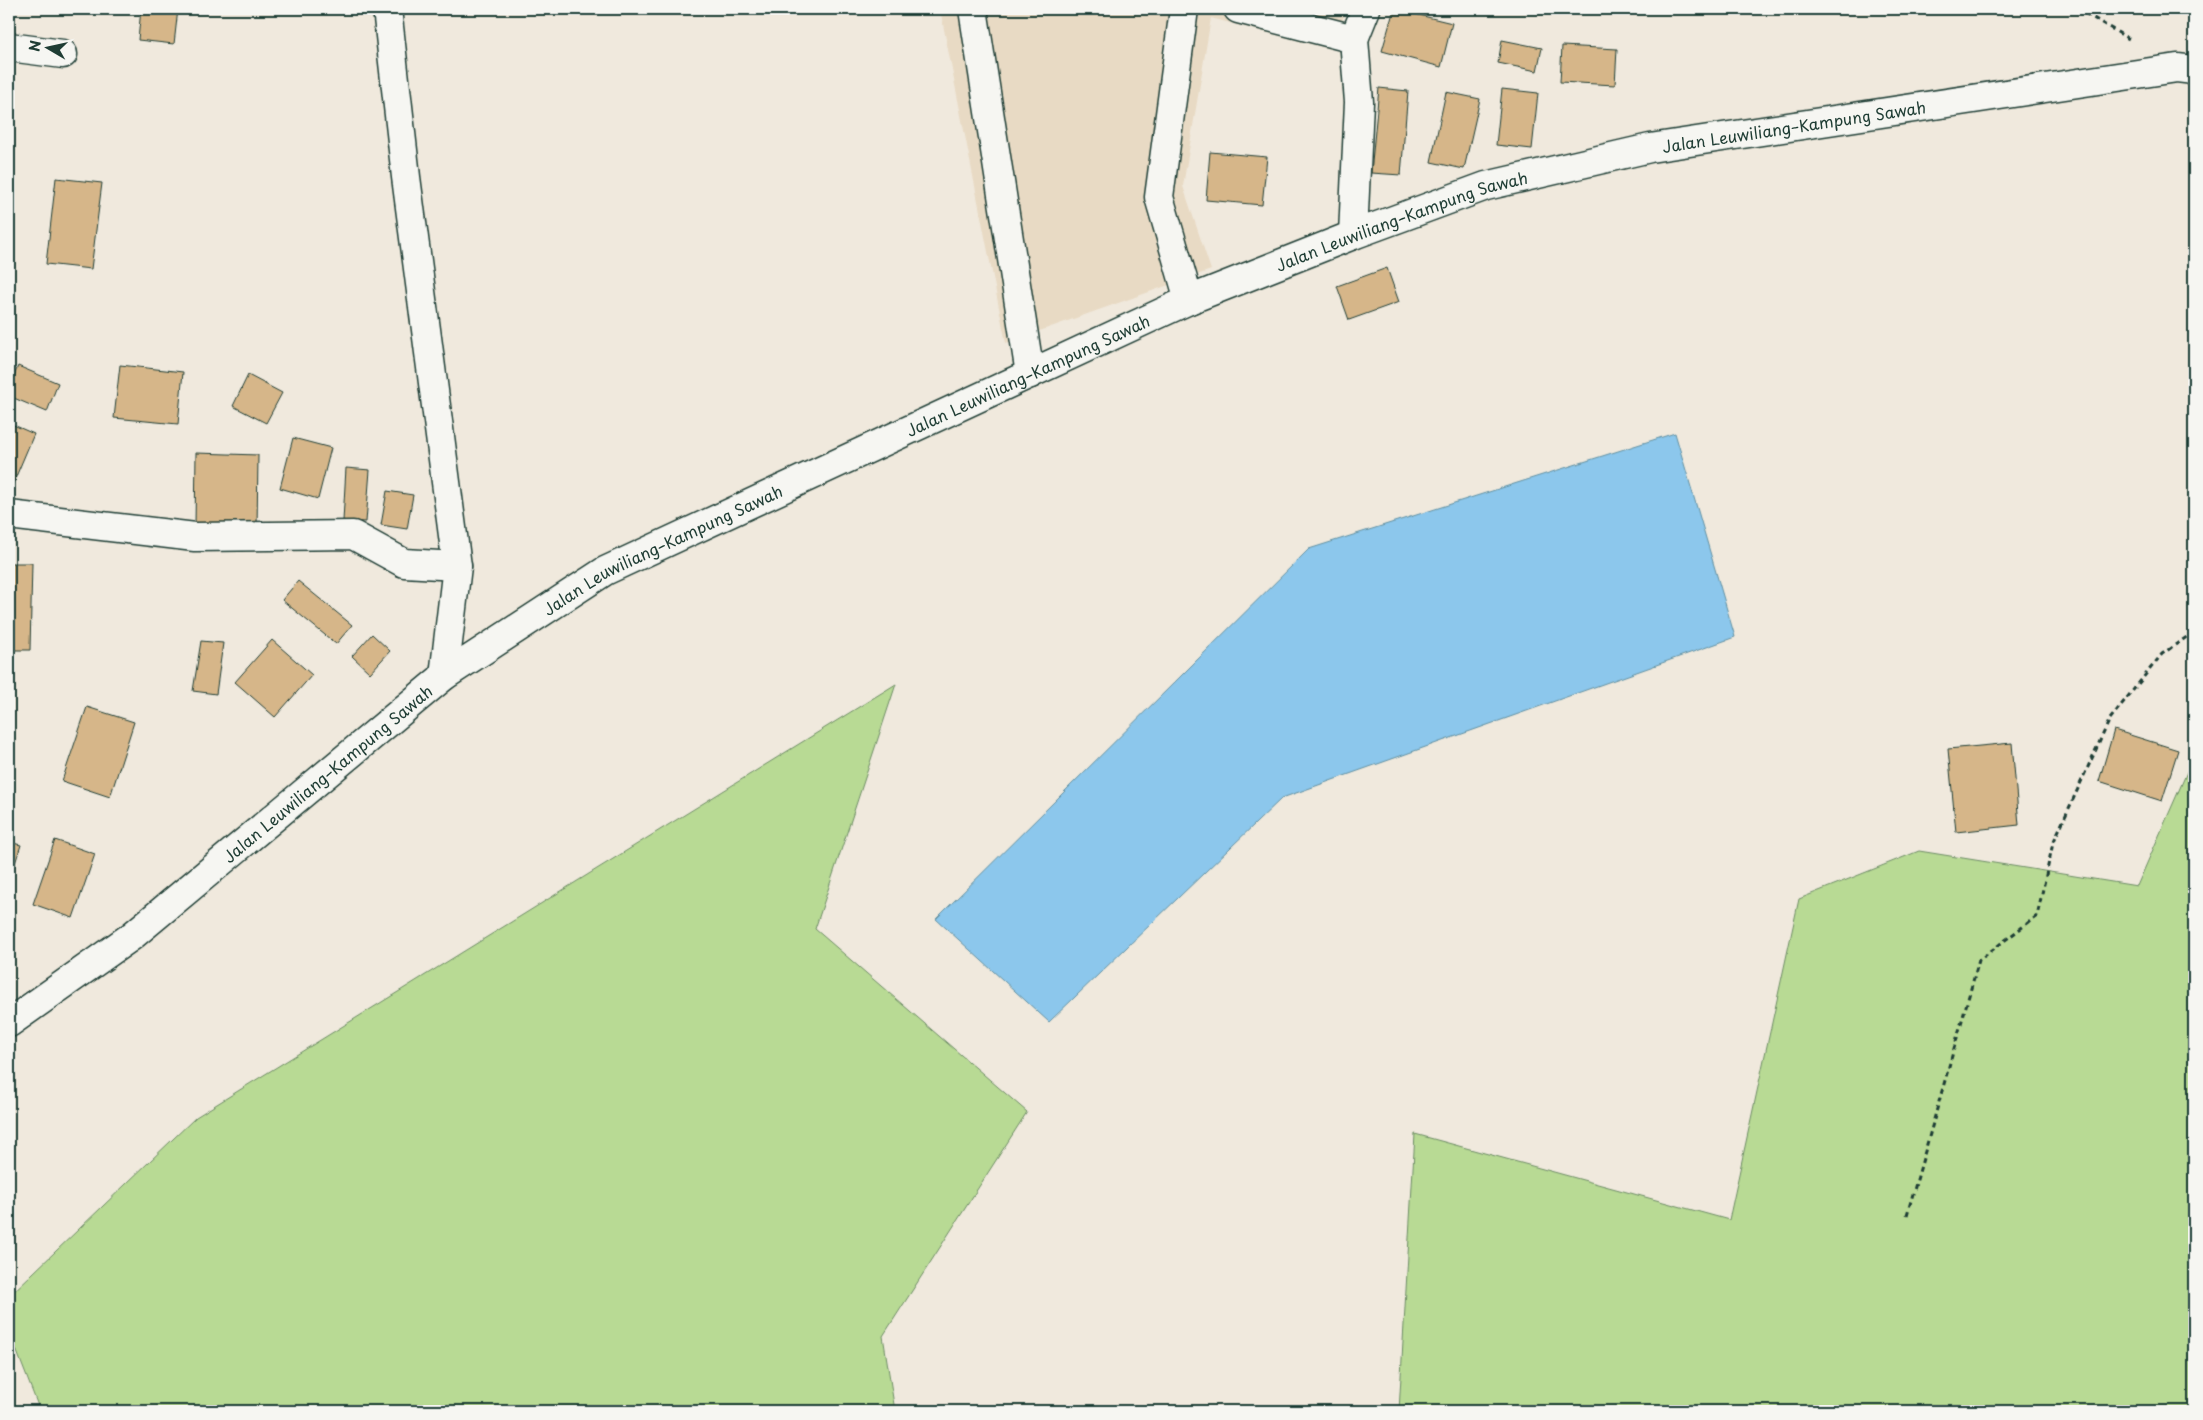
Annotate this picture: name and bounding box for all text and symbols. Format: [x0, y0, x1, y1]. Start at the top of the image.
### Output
north arrow [22, 22, 72, 72]
text: N [23, 39, 46, 53]
street label: Jalan Leuwiliang–Kampung Sawah [1660, 94, 1928, 158]
street label: Jalan Leuwiliang–Kampung Sawah [1272, 165, 1530, 277]
street label: Jalan Leuwiliang–Kampung Sawah [902, 308, 1154, 442]
street label: Jalan Leuwiliang–Kampung Sawah [538, 478, 786, 621]
street label: Jalan Leuwiliang–Kampung Sawah [217, 679, 438, 868]

